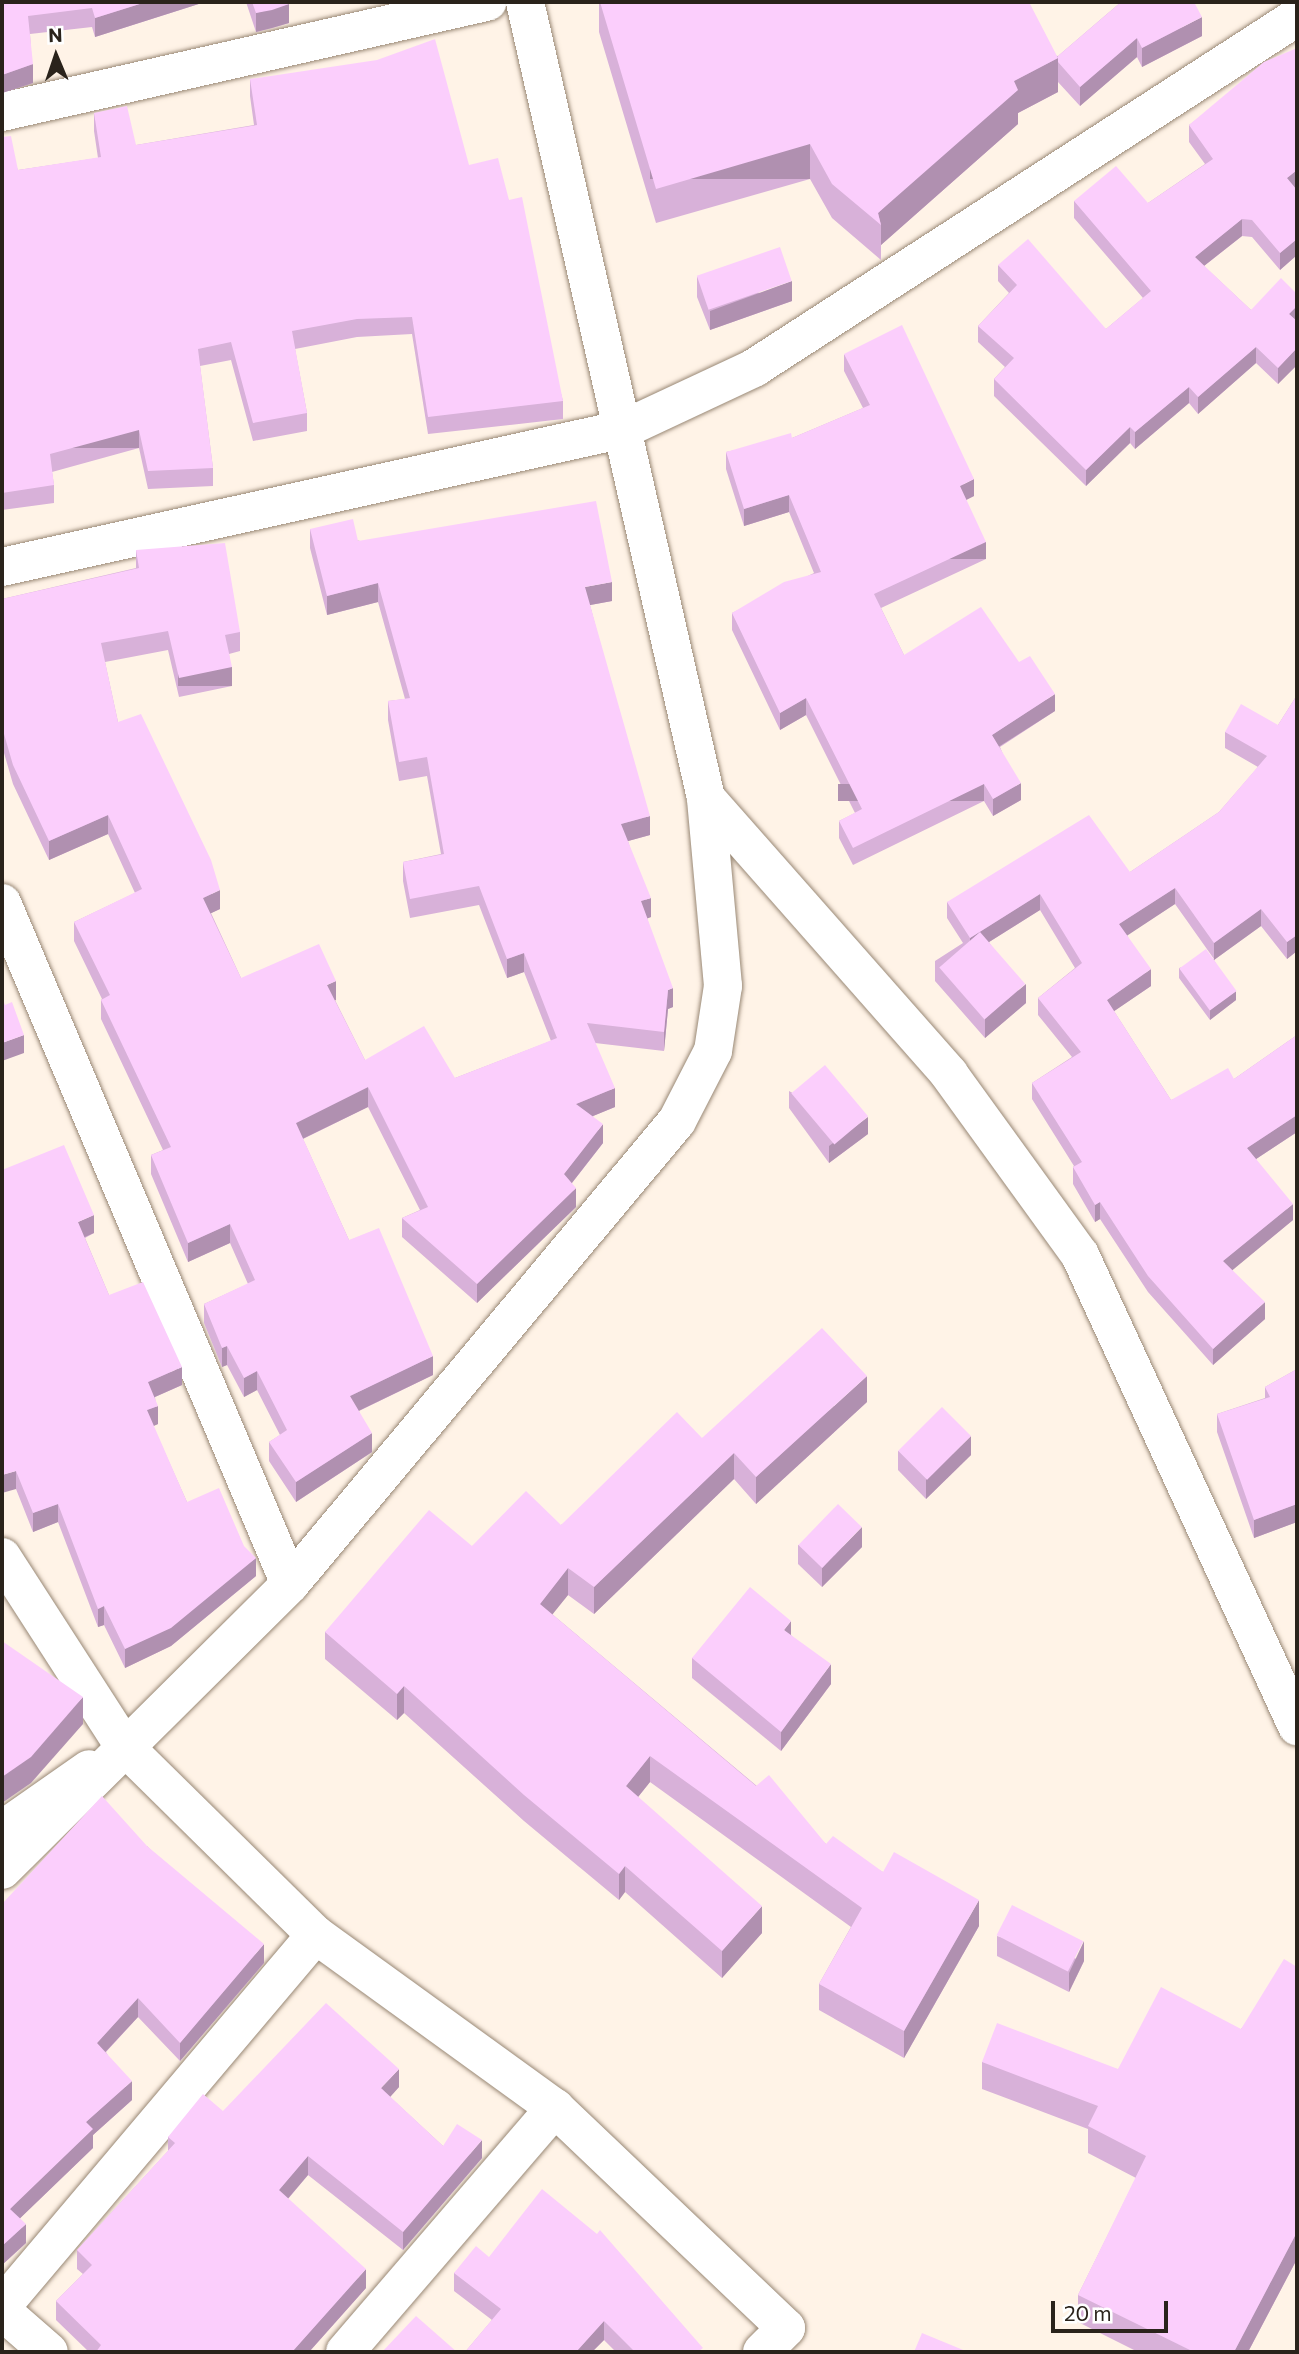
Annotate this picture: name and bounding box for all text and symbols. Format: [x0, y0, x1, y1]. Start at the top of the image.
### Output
north arrow [21, 21, 91, 91]
text: N [48, 23, 63, 46]
scale bar [1054, 2288, 1171, 2332]
text: 20 m [1064, 2300, 1112, 2325]

